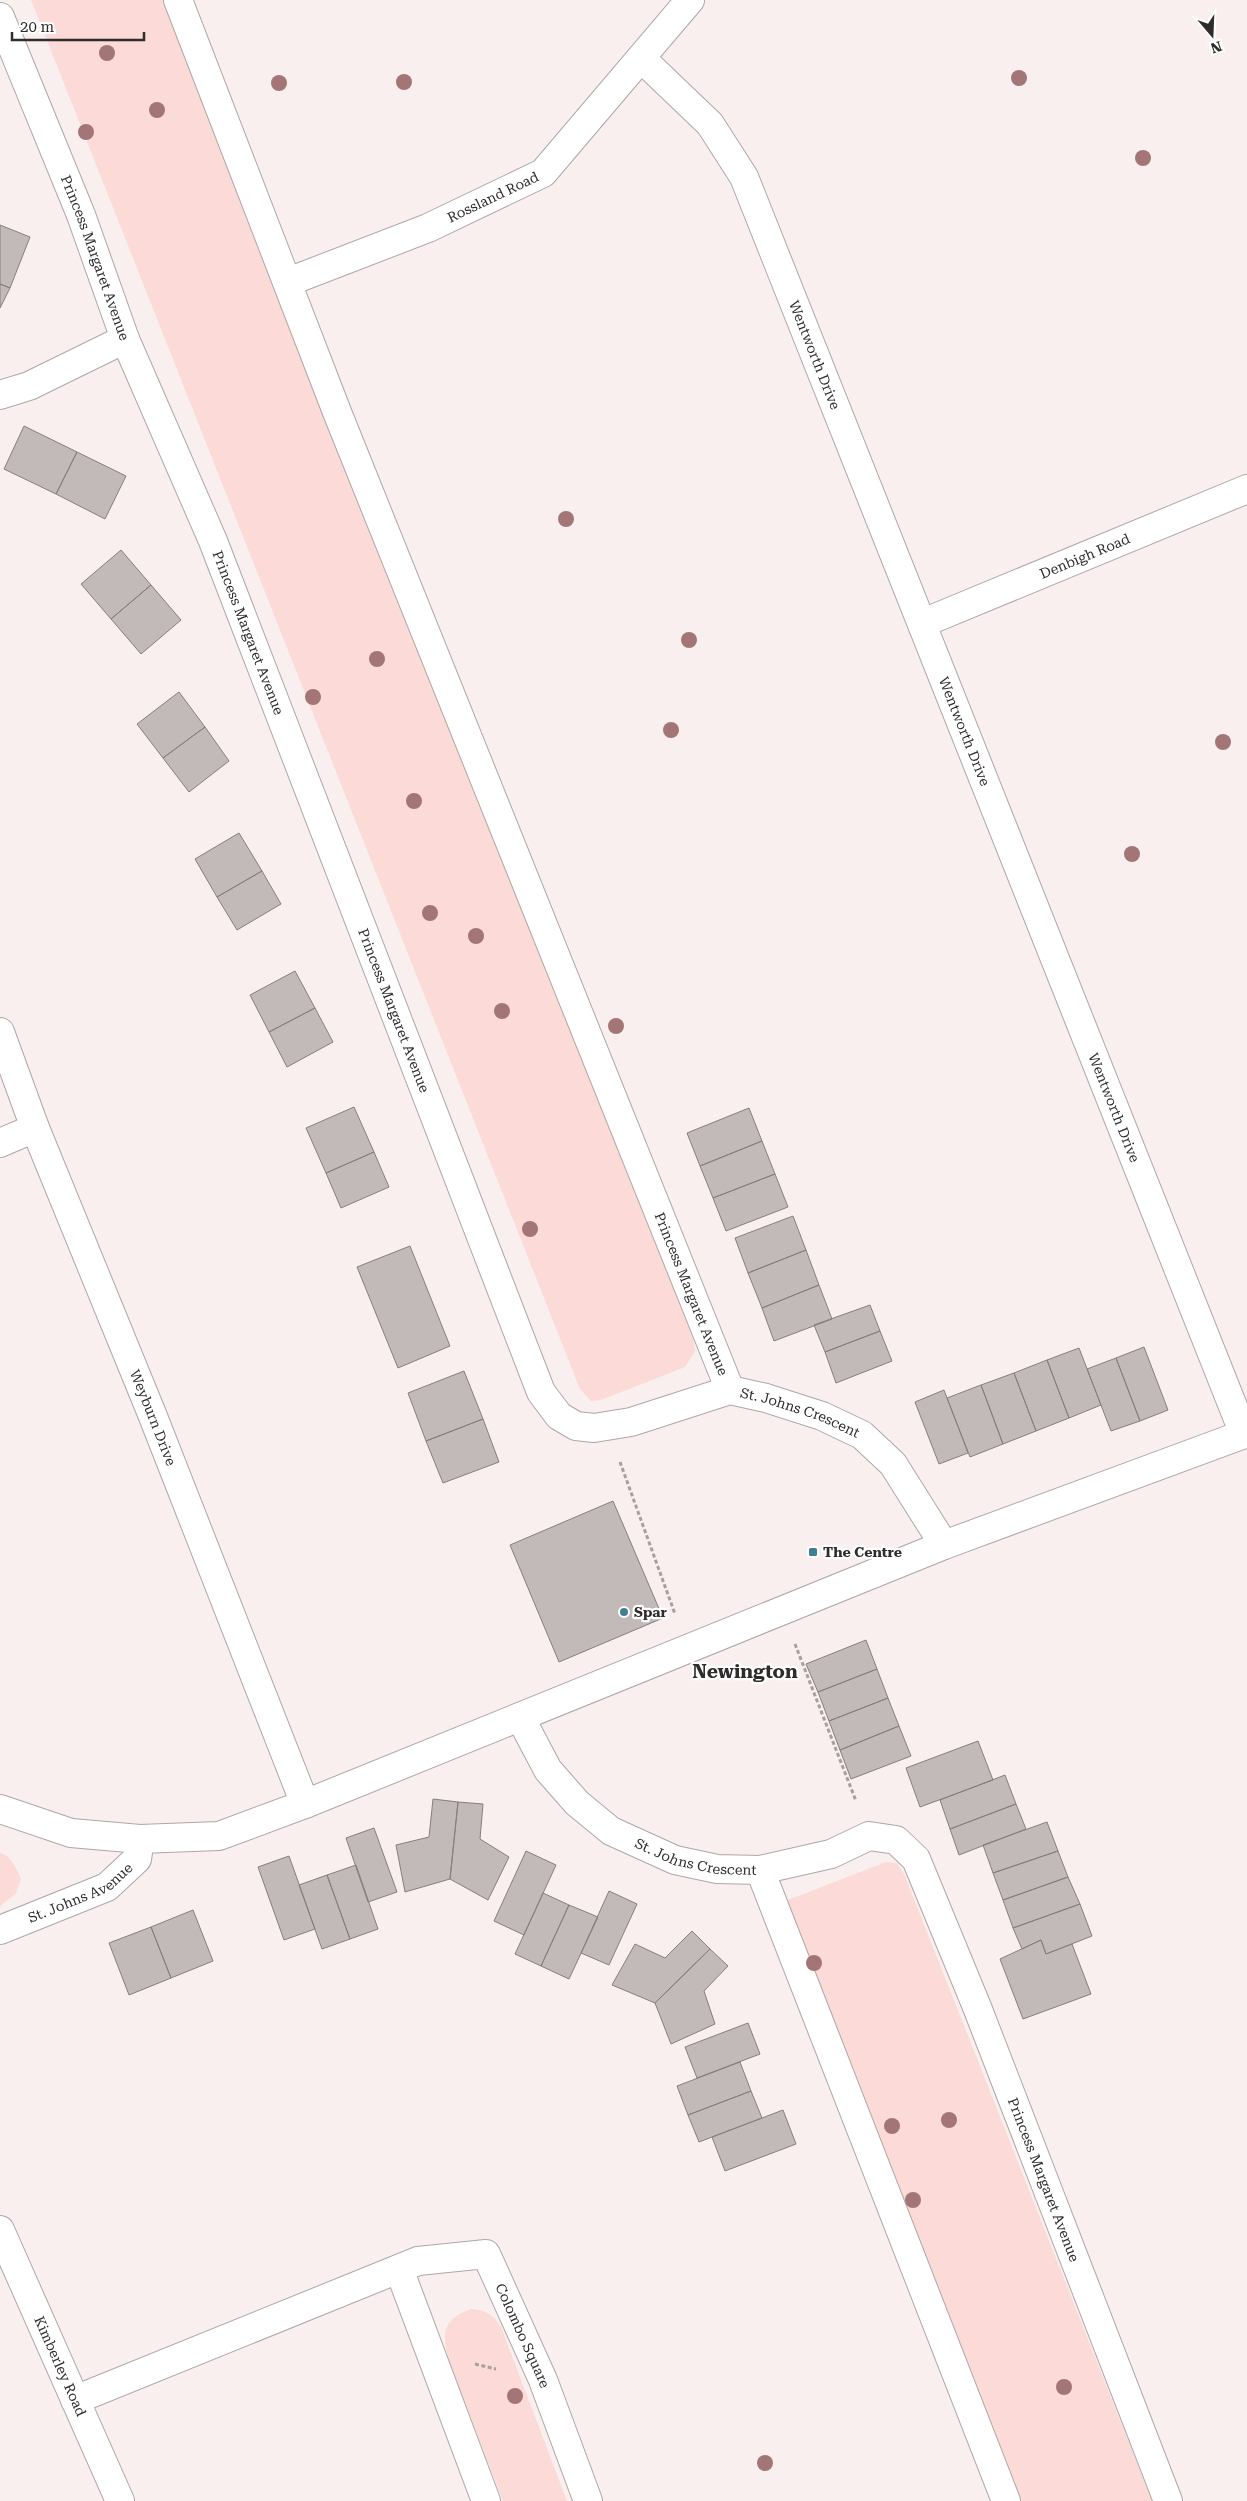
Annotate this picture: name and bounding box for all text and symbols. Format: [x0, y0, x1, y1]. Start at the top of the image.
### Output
scale bar [12, 10, 145, 42]
north arrow [1187, 10, 1237, 60]
text: 20 m [20, 18, 55, 36]
text: N [1208, 38, 1224, 57]
street label: Rossland Road [445, 168, 541, 226]
street label: Princess Margaret Avenue [58, 173, 133, 343]
street label: Wentworth Drive [786, 298, 844, 412]
street label: Denbigh Road [1037, 530, 1132, 582]
street label: Princess Margaret Avenue [209, 548, 287, 717]
street label: Wentworth Drive [936, 674, 993, 788]
street label: Princess Margaret Avenue [355, 926, 433, 1095]
street label: Wentworth Drive [1085, 1051, 1143, 1165]
street label: Princess Margaret Avenue [651, 1210, 731, 1378]
street label: Weyburn Drive [127, 1367, 180, 1468]
street label: St. Johns Crescent [739, 1385, 862, 1441]
place label: The Centre [823, 1544, 902, 1560]
marker: The Centre [807, 1546, 819, 1558]
place label: Spar [634, 1604, 667, 1620]
marker: Spar [618, 1606, 630, 1618]
district label: Newington [692, 1660, 798, 1683]
street label: St. Johns Crescent [632, 1835, 757, 1878]
street label: St. Johns Avenue [26, 1859, 136, 1926]
street label: Princess Margaret Avenue [1005, 2095, 1083, 2264]
street label: Colombo Square [492, 2281, 553, 2390]
street label: Kimberley Road [31, 2314, 89, 2419]

